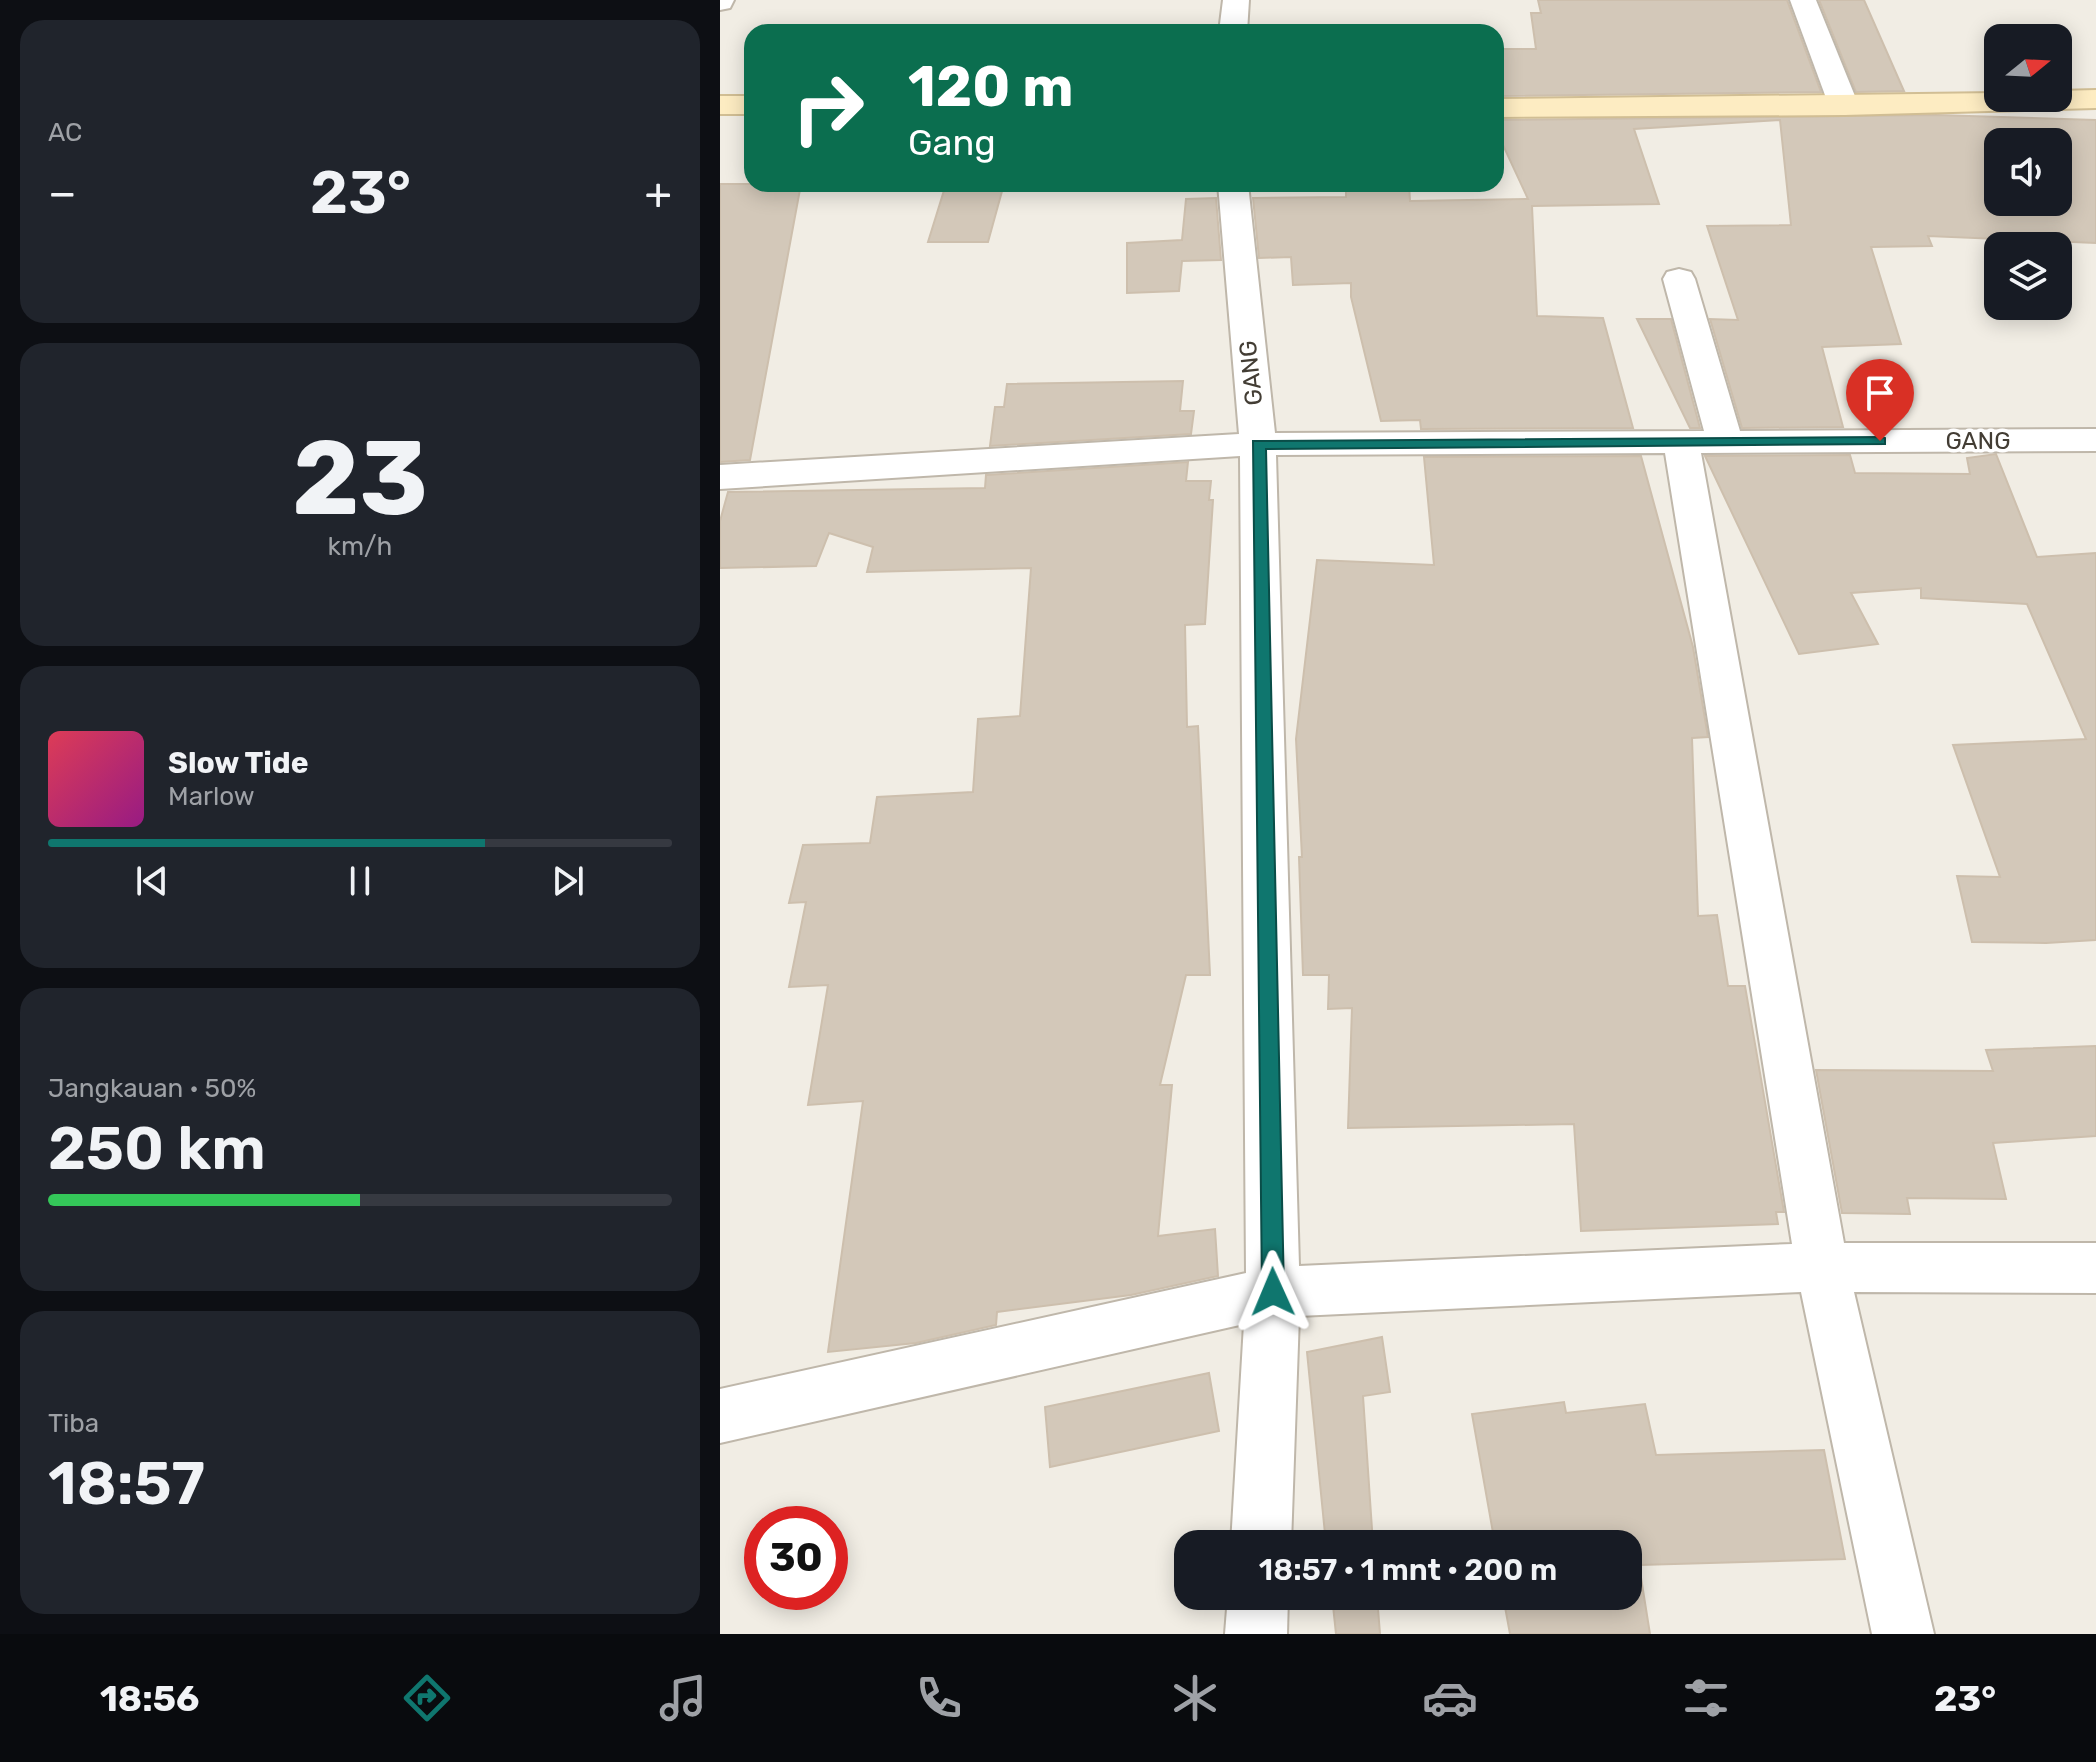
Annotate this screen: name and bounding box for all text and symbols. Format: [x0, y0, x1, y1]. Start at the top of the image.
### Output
north arrow [1984, 24, 2072, 112]
map controls [1984, 24, 2072, 320]
text: 120 m [908, 54, 1074, 120]
icon: right [776, 56, 880, 160]
text: AC [48, 117, 82, 148]
text: Gang [908, 121, 996, 164]
button: sound [1984, 128, 2072, 216]
text: 23° [310, 157, 411, 228]
text: − [48, 167, 77, 219]
text: + [645, 167, 672, 219]
button: layers [1984, 232, 2072, 320]
street label: GANG [1234, 339, 1268, 407]
pin [1846, 359, 1914, 441]
icon: arrive [1858, 371, 1902, 415]
text: 23 [292, 417, 428, 540]
street label: GANG [1945, 427, 2011, 455]
text: km/h [328, 531, 392, 562]
text: Slow Tide [168, 745, 308, 781]
text: Marlow [168, 781, 255, 812]
icon: previous [130, 859, 174, 903]
icon: pause [338, 859, 382, 903]
icon: next [546, 859, 590, 903]
text: Jangkauan · 50% [48, 1073, 256, 1104]
text: 250 km [48, 1113, 266, 1184]
position arrow [1231, 1250, 1315, 1334]
text: Tiba [48, 1408, 99, 1439]
text: 18:57 [48, 1448, 205, 1519]
speed limit sign: 30 [744, 1506, 848, 1610]
text: 18:57 · 1 mnt · 200 m [1259, 1552, 1557, 1588]
icon: directions [399, 1670, 455, 1726]
icon: music [655, 1670, 711, 1726]
icon: phone [911, 1670, 967, 1726]
icon: climate [1167, 1670, 1223, 1726]
icon: car [1422, 1670, 1478, 1726]
icon: filters [1678, 1670, 1734, 1726]
text: 18:56 [100, 1677, 199, 1720]
text: 23° [1934, 1677, 1996, 1720]

